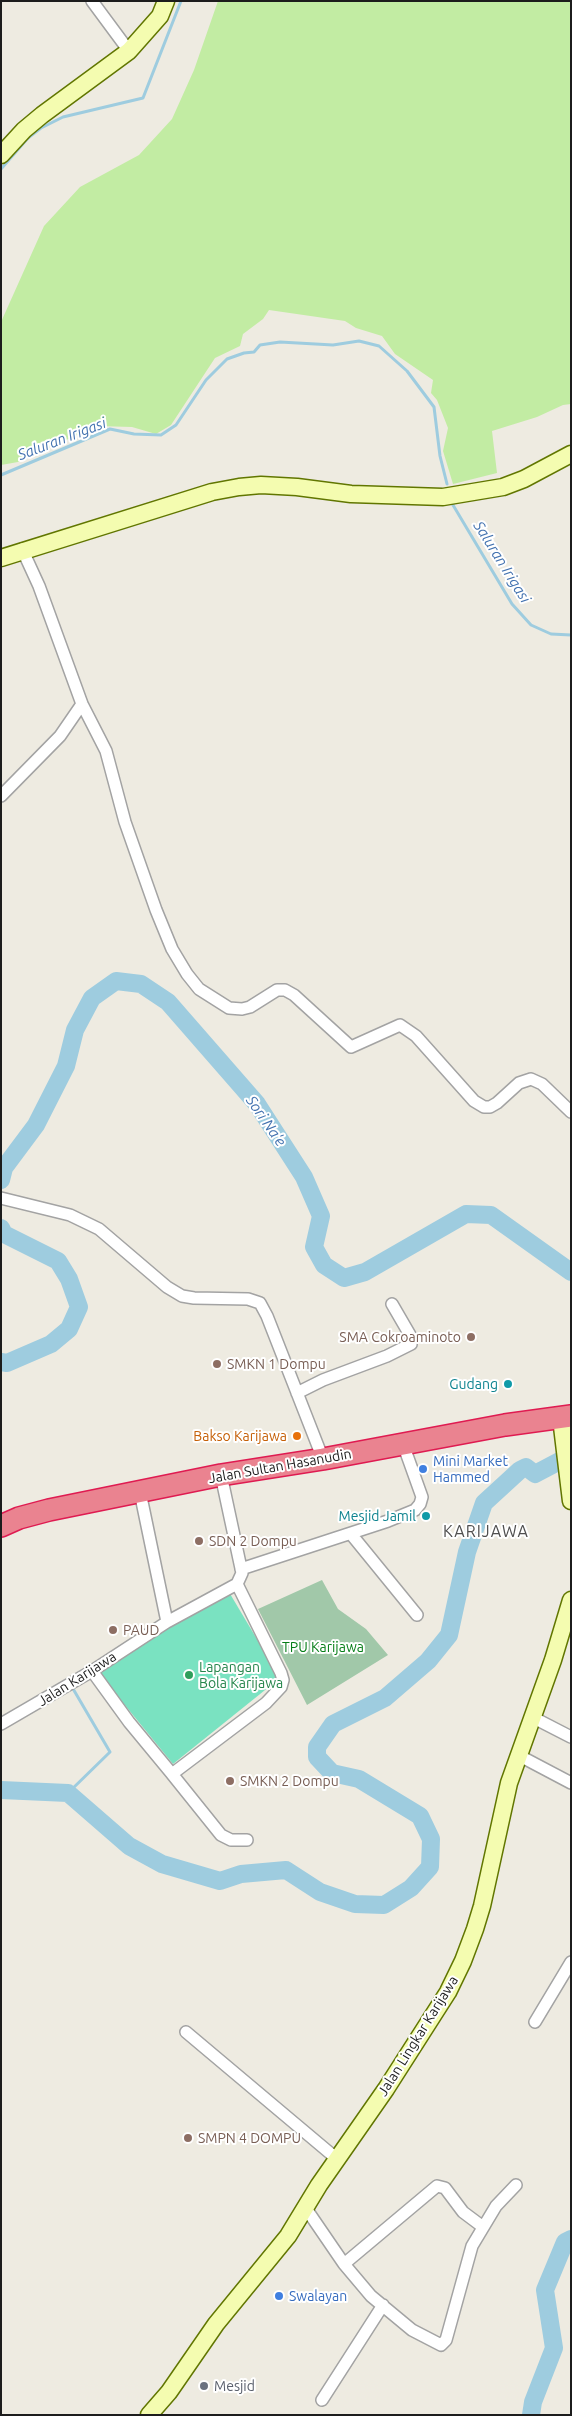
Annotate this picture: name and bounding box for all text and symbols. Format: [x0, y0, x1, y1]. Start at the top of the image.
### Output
water label: Saluran Irigasi [15, 414, 109, 464]
water label: Saluran Irigasi [470, 518, 534, 606]
water label: Sori Na'e [242, 1092, 290, 1150]
place label: SMA Cokroaminoto [339, 1329, 461, 1345]
marker: SMA Cokroaminoto [465, 1331, 477, 1343]
place label: SMKN 1 Dompu [227, 1356, 326, 1372]
marker: SMKN 1 Dompu [211, 1358, 223, 1370]
place label: Gudang [449, 1376, 498, 1392]
marker: Gudang [502, 1378, 514, 1390]
place label: Bakso Karijawa [193, 1428, 287, 1444]
marker: Bakso Karijawa [291, 1430, 303, 1442]
street label: Jalan Sultan Hasanudin [207, 1445, 353, 1487]
place label: Mini Market Hammed [433, 1453, 508, 1485]
marker: Mini Market Hammed [417, 1463, 429, 1475]
place label: Mesjid Jamil [339, 1508, 416, 1524]
marker: Mesjid Jamil [420, 1510, 432, 1522]
district label: KARIJAWA [442, 1522, 530, 1542]
place label: SDN 2 Dompu [209, 1533, 297, 1549]
marker: SDN 2 Dompu [193, 1535, 205, 1547]
place label: PAUD [123, 1622, 159, 1638]
marker: PAUD [107, 1624, 119, 1636]
park label: TPU Karijawa [282, 1639, 364, 1655]
street label: Jalan Karijawa [35, 1648, 119, 1710]
place label: Lapangan Bola Karijawa [199, 1659, 283, 1691]
marker: Lapangan Bola Karijawa [183, 1669, 195, 1681]
place label: SMKN 2 Dompu [240, 1773, 339, 1789]
marker: SMKN 2 Dompu [224, 1775, 236, 1787]
street label: Jalan Lingkar Karijawa [374, 1973, 462, 2099]
place label: SMPN 4 DOMPU [198, 2130, 301, 2146]
marker: SMPN 4 DOMPU [182, 2132, 194, 2144]
place label: Swalayan [289, 2288, 347, 2304]
marker: Swalayan [273, 2290, 285, 2302]
place label: Mesjid [214, 2378, 255, 2394]
marker: Mesjid [198, 2380, 210, 2392]

